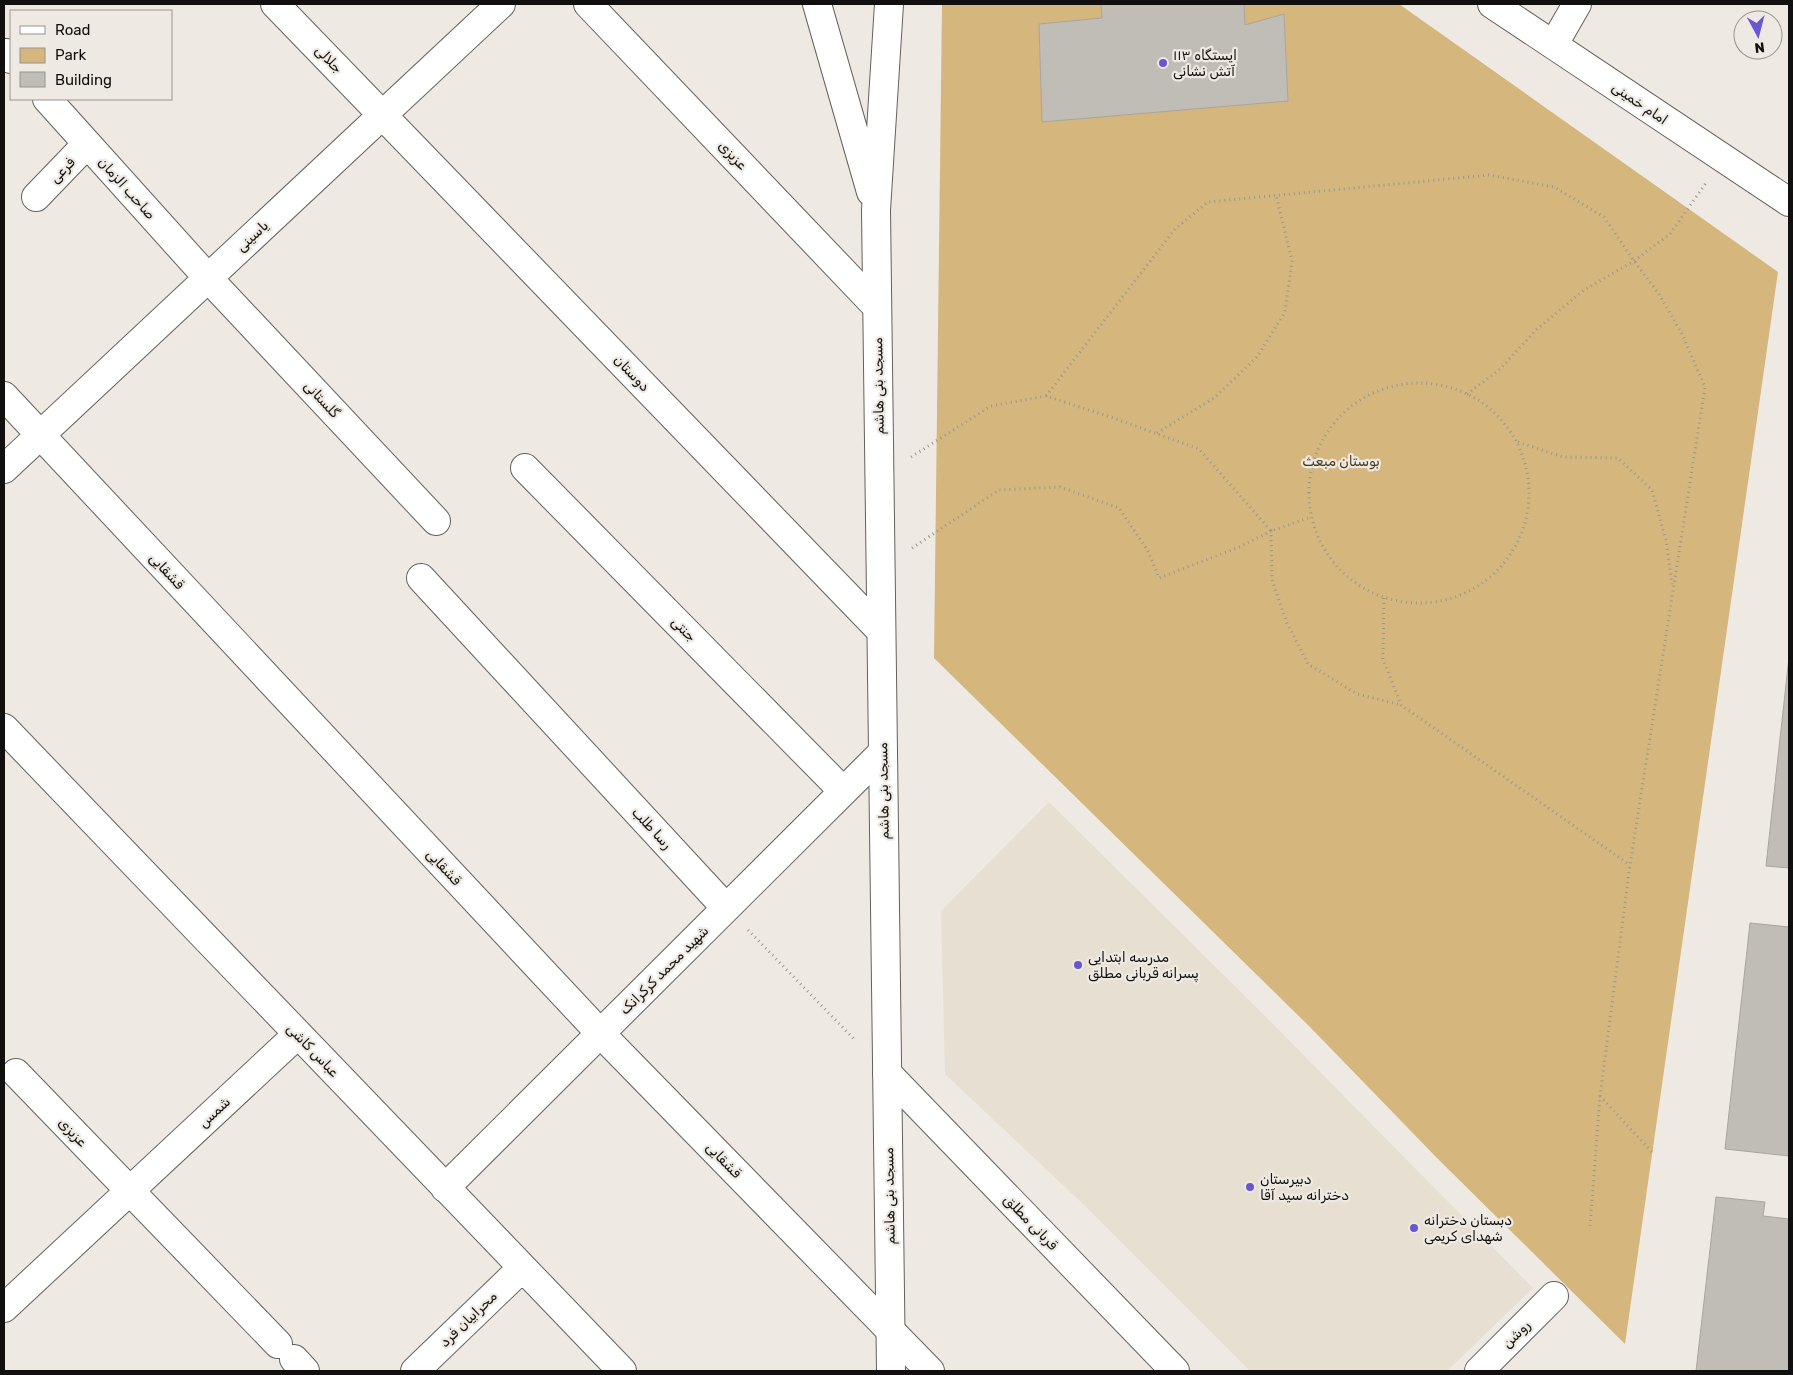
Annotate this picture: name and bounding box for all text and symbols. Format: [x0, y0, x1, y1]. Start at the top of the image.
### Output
legend [10, 10, 172, 100]
north arrow [1733, 10, 1783, 60]
text: Road [55, 21, 91, 39]
text: N [1753, 38, 1766, 56]
street label: جلالی [311, 42, 346, 77]
text: Park [55, 46, 86, 64]
place label: ایستگاه ۱۱۳ آتش نشانی [1173, 47, 1237, 80]
marker: ایستگاه ۱۱۳ آتش نشانی [1157, 57, 1169, 69]
text: Building [55, 71, 112, 89]
street label: امام خمینی [1608, 78, 1671, 129]
street label: عزیزی [715, 137, 751, 174]
street label: فرعی [46, 154, 79, 187]
street label: صاحب الزمان [94, 154, 159, 223]
street label: یاسینی [233, 217, 272, 255]
street label: مسجد بنی هاشم [869, 337, 888, 435]
street label: دوستان [610, 352, 653, 395]
street label: گلستانی [300, 377, 343, 422]
park label: بوستان مبعث [1302, 453, 1380, 470]
street label: قشقایی [146, 550, 188, 593]
street label: جنتی [668, 613, 700, 645]
street label: مسجد بنی هاشم [874, 742, 893, 840]
street label: رسا طلب [628, 804, 675, 853]
street label: قشقایی [423, 846, 465, 889]
street label: شهید محمد کرکرانک [616, 922, 712, 1018]
place label: مدرسه ابتدایی پسرانه قربانی مطلق [1088, 949, 1199, 983]
marker: مدرسه ابتدایی پسرانه قربانی مطلق [1072, 959, 1084, 971]
street label: عباس کاشی [283, 1020, 343, 1081]
street label: شمس [195, 1093, 234, 1131]
street label: عزیزی [55, 1114, 91, 1151]
street label: قشقایی [702, 1139, 745, 1182]
street label: مسجد بنی هاشم [880, 1147, 899, 1245]
place label: دبیرستان دخترانه سید آقا [1260, 1171, 1349, 1204]
marker: دبیرستان دخترانه سید آقا [1244, 1181, 1256, 1193]
street label: قربانی مطلق [1000, 1191, 1062, 1254]
place label: دبستان دخترانه شهدای کریمی [1424, 1212, 1512, 1245]
marker: دبستان دخترانه شهدای کریمی [1408, 1222, 1420, 1234]
street label: محرابیان فرد [436, 1288, 501, 1351]
street label: روشن [1499, 1317, 1534, 1352]

